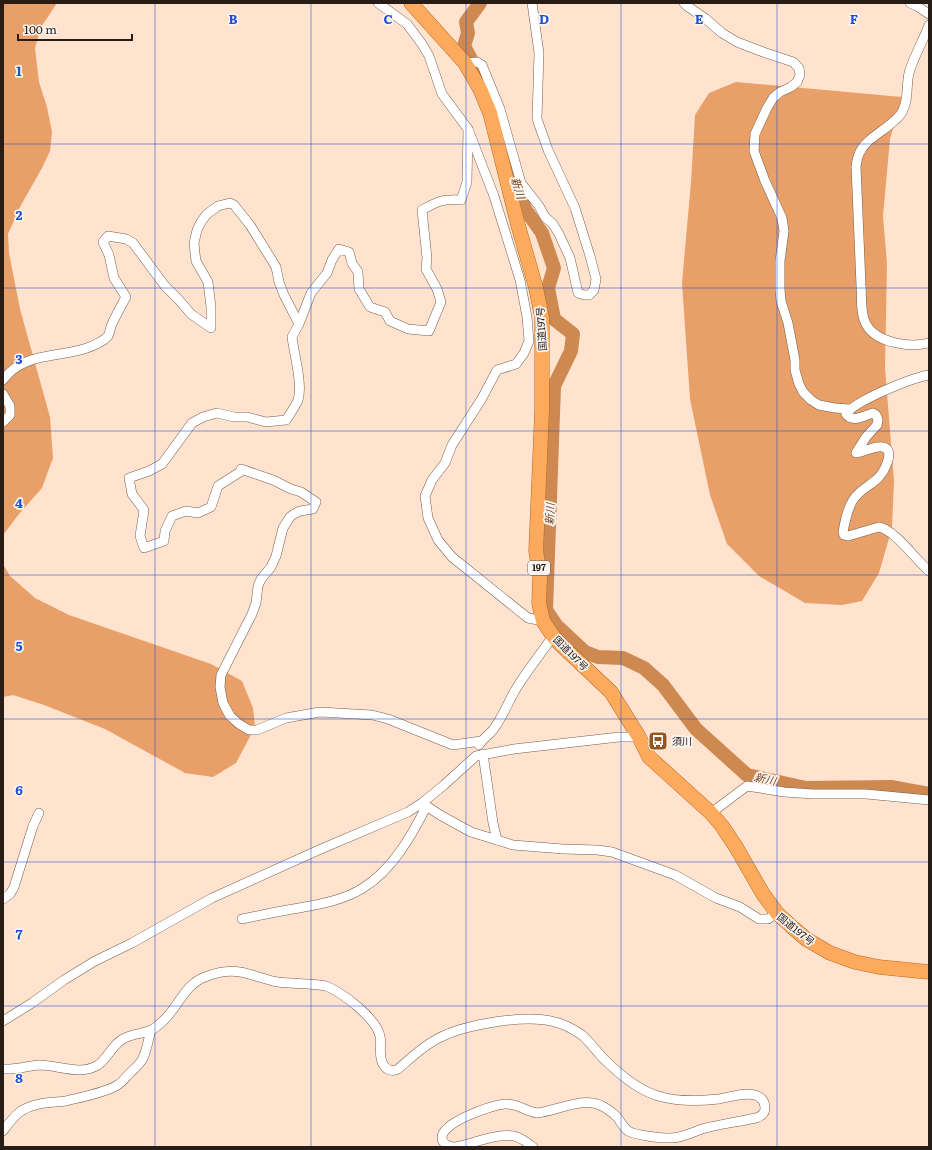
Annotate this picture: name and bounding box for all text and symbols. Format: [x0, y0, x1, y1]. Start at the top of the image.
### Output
text: B [229, 9, 238, 28]
text: C [383, 9, 393, 28]
text: D [539, 9, 549, 28]
text: E [695, 9, 704, 28]
text: F [850, 9, 858, 28]
scale bar [18, 16, 132, 42]
text: 100 m [24, 20, 57, 38]
text: 1 [16, 61, 22, 80]
water label: 新川 [508, 175, 530, 202]
text: 2 [16, 205, 23, 224]
street label: 国道197号 [531, 306, 550, 352]
text: 3 [15, 349, 23, 368]
text: 4 [15, 493, 23, 512]
water label: 新川 [541, 502, 557, 525]
road number: 197 [528, 561, 550, 575]
street label: 国道197号 [550, 632, 592, 674]
text: 5 [15, 636, 23, 655]
bus stop icon: 須川 [647, 730, 669, 752]
place label: 須川 [672, 733, 692, 748]
water label: 新川 [753, 768, 779, 788]
text: 6 [15, 780, 23, 799]
street label: 国道197号 [774, 909, 818, 948]
text: 7 [15, 924, 23, 943]
text: 8 [15, 1068, 23, 1087]

